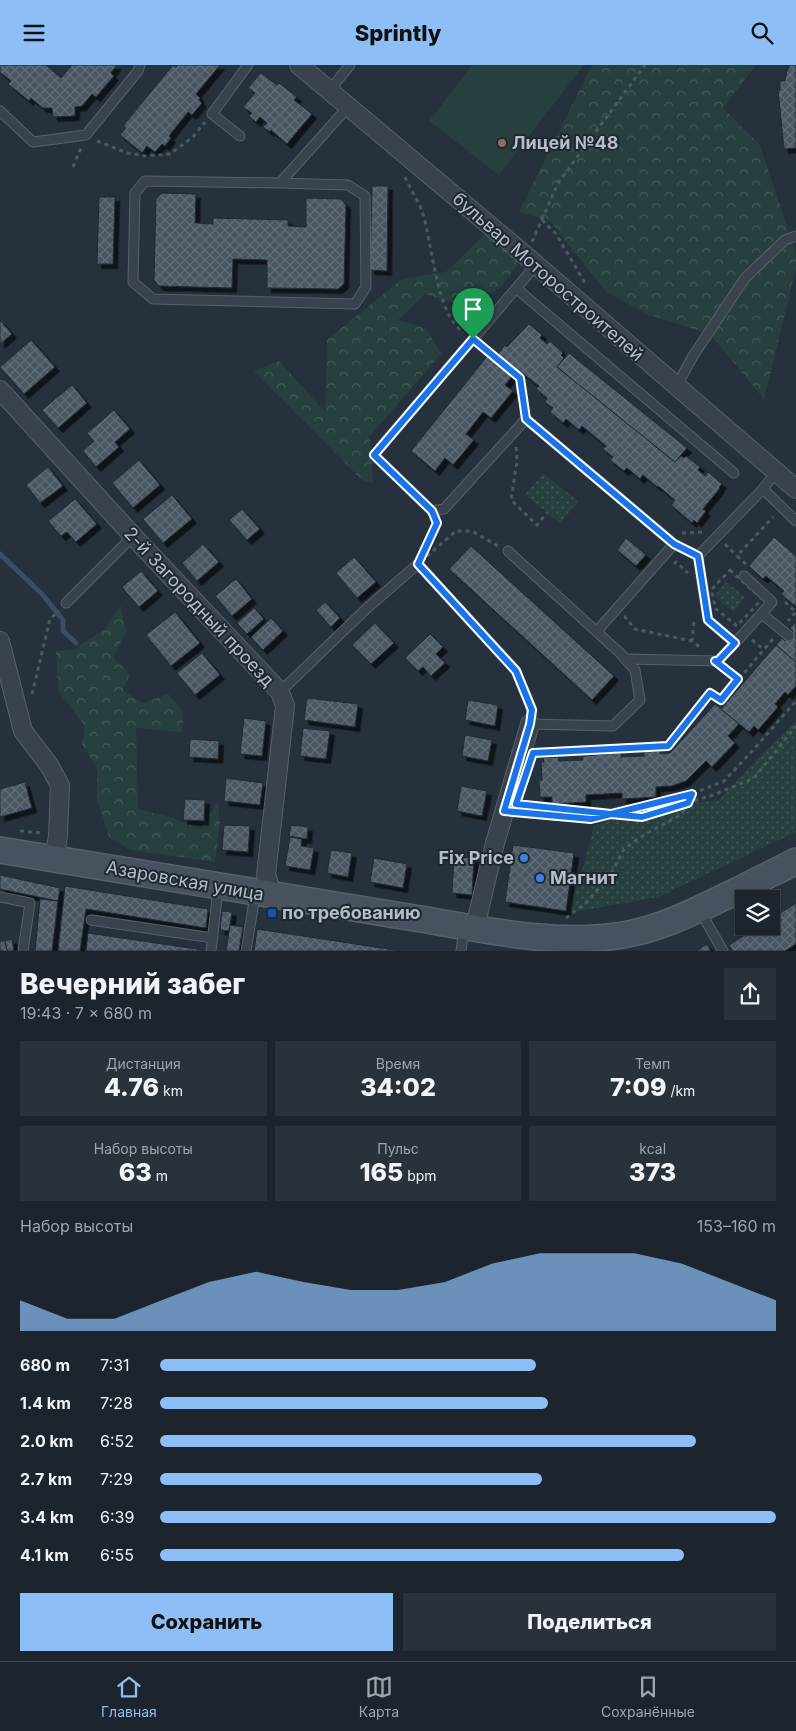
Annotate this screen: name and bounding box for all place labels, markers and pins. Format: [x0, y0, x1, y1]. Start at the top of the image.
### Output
place label: Лицей №48 [512, 132, 618, 153]
marker: Лицей №48 [496, 137, 508, 149]
pin [452, 288, 494, 339]
place label: Fix Price [439, 847, 514, 868]
marker: Fix Price [518, 852, 530, 864]
place label: Магнит [550, 867, 617, 888]
marker: Магнит [534, 872, 546, 884]
place label: по требованию [282, 902, 421, 923]
marker: по требованию [266, 907, 278, 919]

